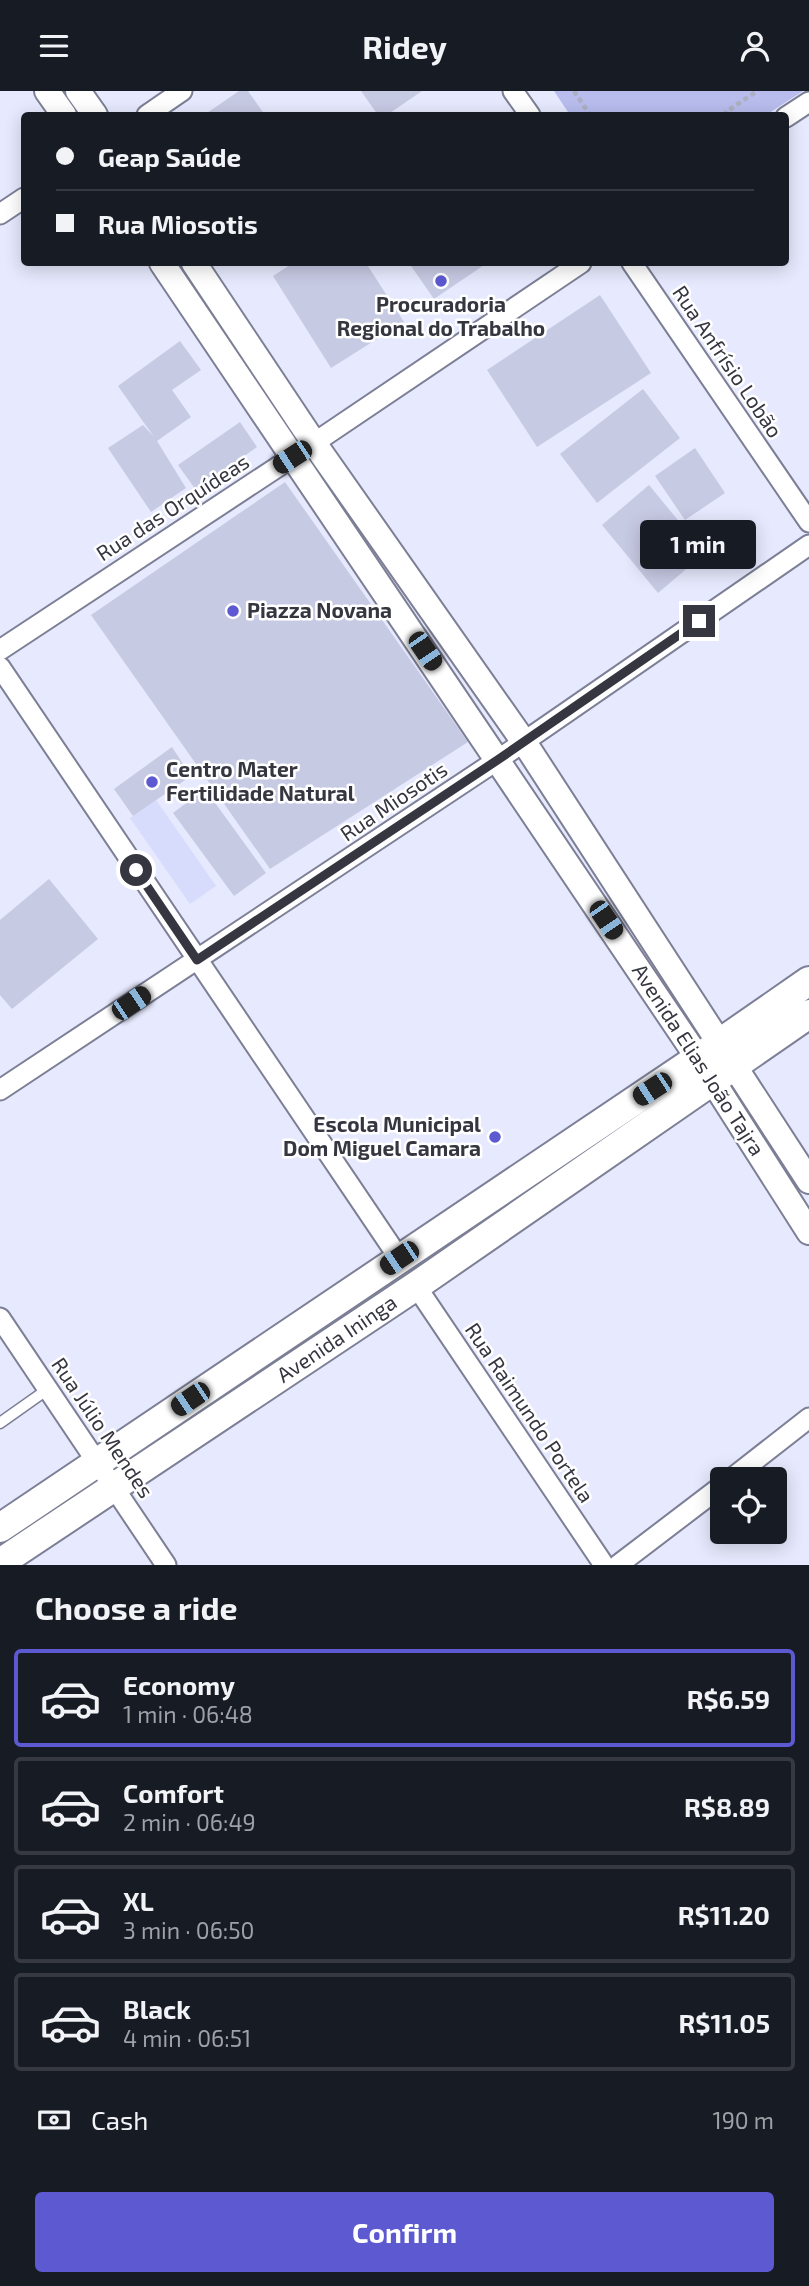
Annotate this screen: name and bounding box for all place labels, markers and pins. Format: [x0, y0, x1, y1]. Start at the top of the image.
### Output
marker: Procuradoria Regional do Trabalho [433, 273, 449, 289]
place label: Procuradoria Regional do Trabalho [337, 291, 545, 340]
place label: Piazza Novana [247, 597, 392, 622]
marker: Piazza Novana [225, 603, 241, 619]
place label: Centro Mater Fertilidade Natural [166, 756, 355, 805]
marker: Centro Mater Fertilidade Natural [144, 774, 160, 790]
place label: Escola Municipal Dom Miguel Camara [283, 1111, 481, 1160]
marker: Escola Municipal Dom Miguel Camara [487, 1129, 503, 1145]

